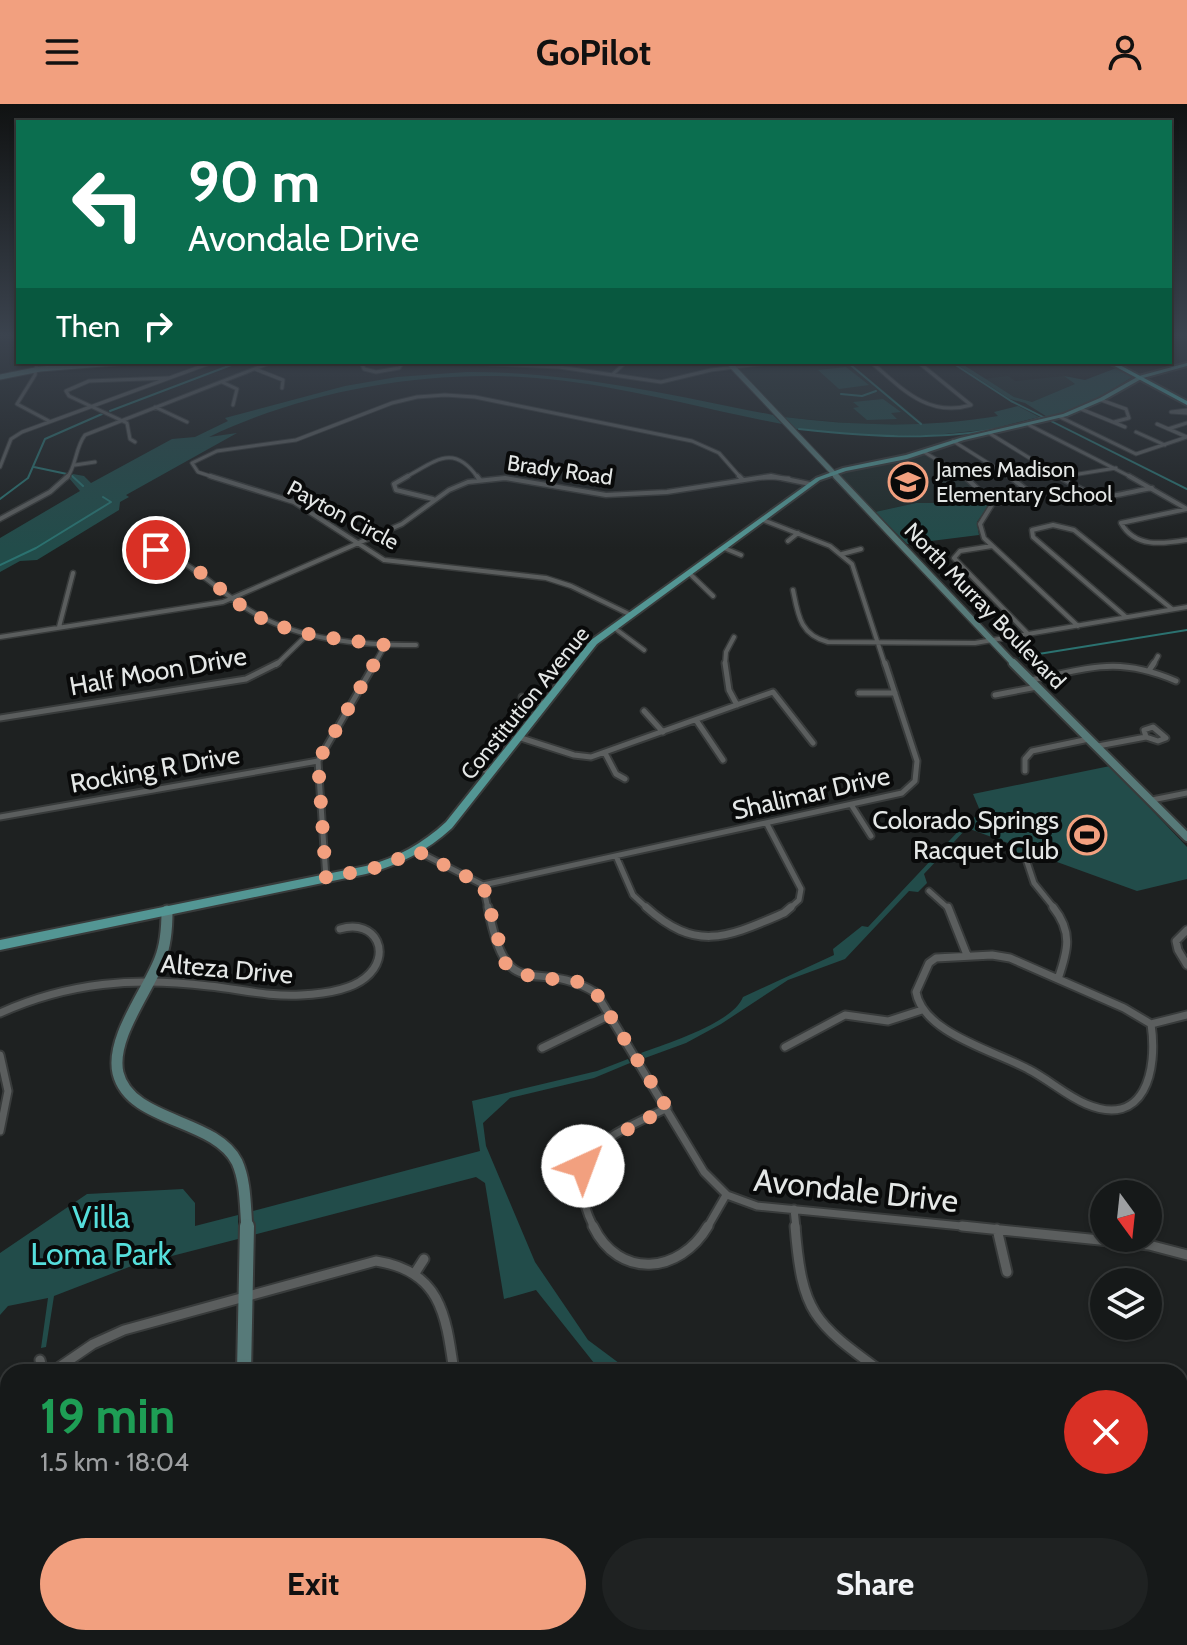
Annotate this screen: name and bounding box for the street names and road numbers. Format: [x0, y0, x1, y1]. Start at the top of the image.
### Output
street label: Brady Road [505, 449, 615, 491]
street label: Payton Circle [283, 474, 403, 556]
street label: North Murray Boulevard [899, 517, 1071, 695]
street label: Constitution Avenue [455, 621, 595, 785]
street label: Half Moon Drive [67, 640, 249, 702]
street label: Rocking R Drive [68, 738, 242, 800]
street label: Shalimar Drive [729, 759, 893, 827]
street label: Alteza Drive [159, 947, 295, 991]
street label: Avondale Drive [752, 1160, 960, 1220]

